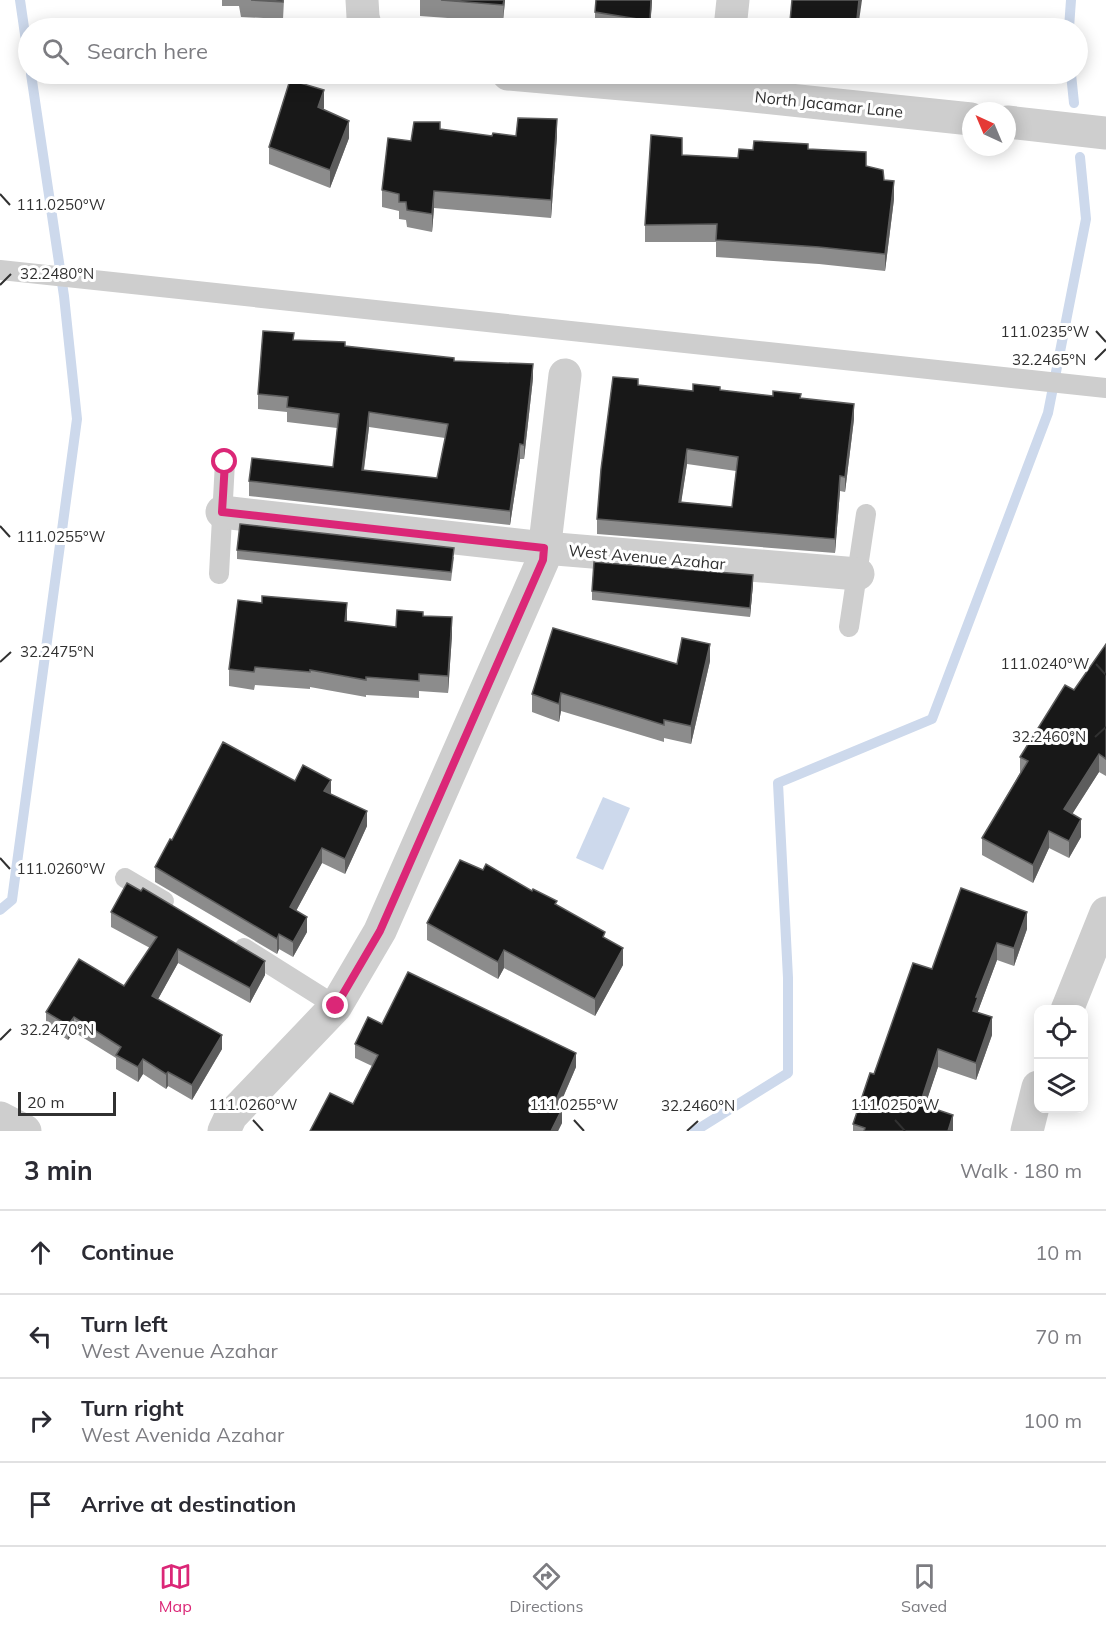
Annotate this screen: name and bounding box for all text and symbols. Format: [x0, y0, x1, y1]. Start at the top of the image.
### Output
search box [18, 18, 1088, 84]
icon: search [39, 35, 72, 68]
text: Search here [87, 37, 208, 65]
street label: North Jacamar Lane [754, 86, 904, 122]
north arrow [962, 102, 1016, 156]
text: 111.0250°W [17, 195, 106, 214]
text: 32.2480°N [20, 264, 94, 283]
text: 111.0235°W [1001, 322, 1090, 341]
text: 32.2465°N [1012, 350, 1086, 369]
route start [211, 448, 237, 474]
text: 111.0255°W [17, 527, 106, 546]
street label: West Avenue Azahar [568, 540, 726, 574]
text: 32.2475°N [20, 642, 94, 661]
text: 111.0240°W [1001, 654, 1090, 673]
text: 32.2460°N [1012, 727, 1086, 746]
text: 111.0260°W [17, 859, 106, 878]
route end [322, 992, 348, 1018]
map controls [1034, 1005, 1088, 1113]
button: locate [1034, 1005, 1088, 1059]
text: 32.2470°N [20, 1020, 94, 1039]
button: layers [1034, 1059, 1088, 1113]
scale bar [18, 1089, 116, 1116]
text: 20 m [27, 1092, 64, 1112]
text: 111.0260°W [209, 1095, 298, 1114]
text: 111.0255°W [530, 1095, 619, 1114]
text: 111.0250°W [851, 1095, 940, 1114]
text: 32.2460°N [661, 1096, 735, 1115]
text: 3 min [24, 1154, 93, 1187]
text: Walk · 180 m [960, 1158, 1082, 1183]
icon: ahead [24, 1236, 57, 1269]
text: Continue [81, 1238, 174, 1266]
text: 10 m [1035, 1240, 1082, 1265]
text: Turn left [81, 1310, 168, 1338]
icon: left [24, 1320, 57, 1353]
text: 70 m [1035, 1324, 1082, 1349]
text: West Avenue Azahar [81, 1338, 278, 1363]
text: Turn right [81, 1394, 184, 1422]
icon: right [24, 1404, 57, 1437]
text: 100 m [1023, 1408, 1082, 1433]
text: West Avenida Azahar [81, 1422, 284, 1447]
icon: arrive [24, 1488, 57, 1521]
text: Arrive at destination [81, 1490, 296, 1518]
tab: Map [159, 1560, 192, 1616]
tab: Directions [509, 1560, 583, 1616]
tab: Saved [901, 1560, 947, 1616]

